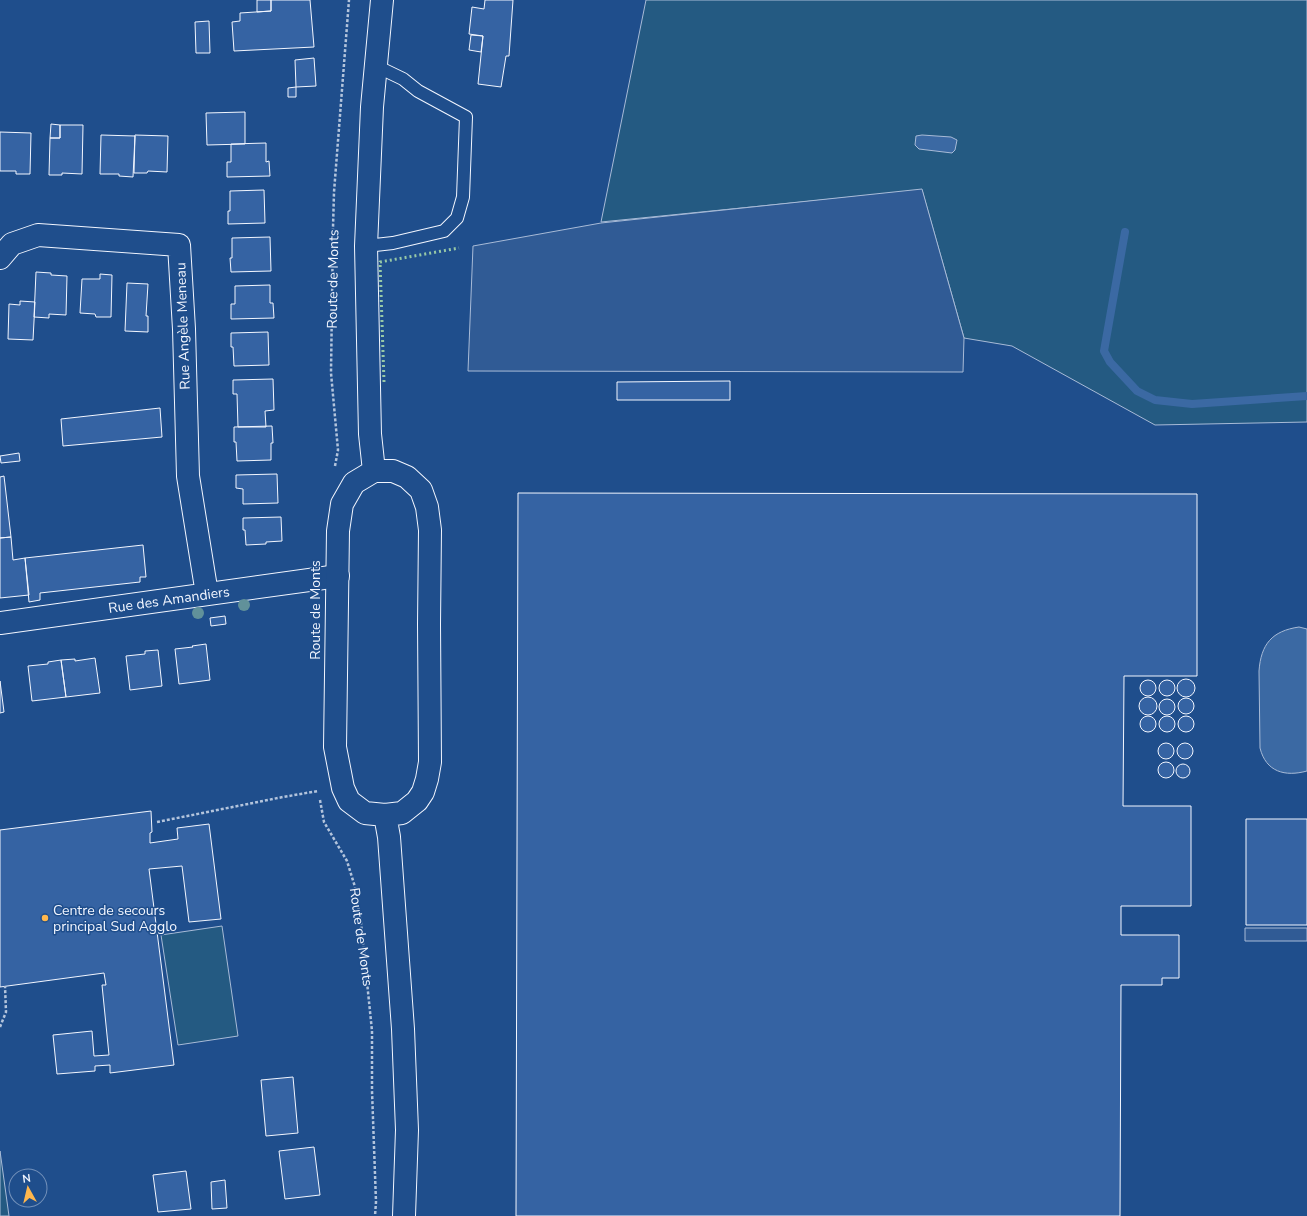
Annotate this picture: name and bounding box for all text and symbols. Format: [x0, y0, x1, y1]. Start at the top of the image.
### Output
street label: Route de Monts [323, 229, 343, 329]
street label: Rue Angèle Meneau [171, 262, 195, 390]
street label: Route de Monts [306, 560, 325, 660]
street label: Rue des Amandiers [107, 582, 231, 618]
street label: Route de Monts [345, 887, 377, 988]
place label: Centre de secours principal Sud Agglo [53, 901, 177, 936]
marker: Centre de secours principal Sud Agglo [40, 913, 50, 923]
north arrow [8, 1168, 48, 1208]
text: N [22, 1171, 32, 1187]

